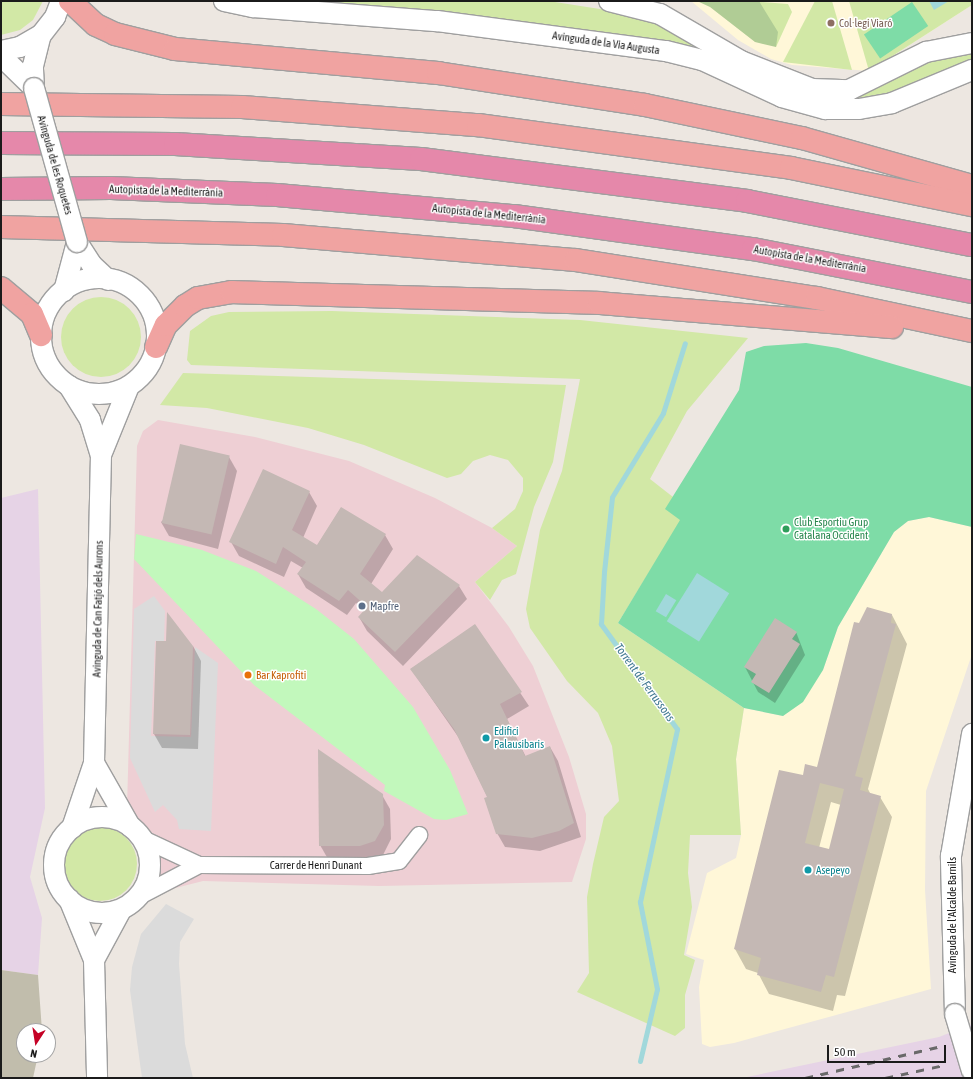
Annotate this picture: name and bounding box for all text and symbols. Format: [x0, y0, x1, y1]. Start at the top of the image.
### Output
place label: Col·legi Viaró [839, 16, 892, 30]
marker: Col·legi Viaró [826, 18, 836, 28]
street label: Avinguda de la Via Augusta [551, 29, 661, 57]
street label: Avinguda de les Roquetes [35, 114, 75, 216]
street label: Autopista de la Mediterrània [109, 182, 223, 200]
street label: Autopista de la Mediterrània [432, 201, 546, 227]
street label: Autopista de la Mediterrània [753, 243, 867, 275]
place label: Club Esportiu Grup Catalana Occident [794, 516, 868, 542]
marker: Club Esportiu Grup Catalana Occident [781, 524, 791, 534]
street label: Avinguda de Can Fatjó dels Aurons [90, 540, 106, 678]
place label: Mapfre [370, 599, 399, 613]
marker: Mapfre [357, 601, 367, 611]
water label: Torrent de Ferrussons [611, 641, 677, 725]
place label: Bar Kaprofiti [256, 668, 306, 682]
marker: Bar Kaprofiti [243, 670, 253, 680]
place label: Edifici Palausibaris [494, 725, 544, 751]
marker: Edifici Palausibaris [481, 733, 491, 743]
street label: Avinguda de l'Alcalde Barnils [945, 857, 959, 973]
street label: Carrer de Henri Dunant [270, 858, 362, 872]
place label: Asepeyo [816, 863, 850, 877]
marker: Asepeyo [803, 865, 813, 875]
north arrow [16, 1023, 56, 1063]
scale bar [829, 1037, 948, 1063]
text: 50 m [834, 1045, 856, 1059]
text: N [29, 1047, 38, 1060]

